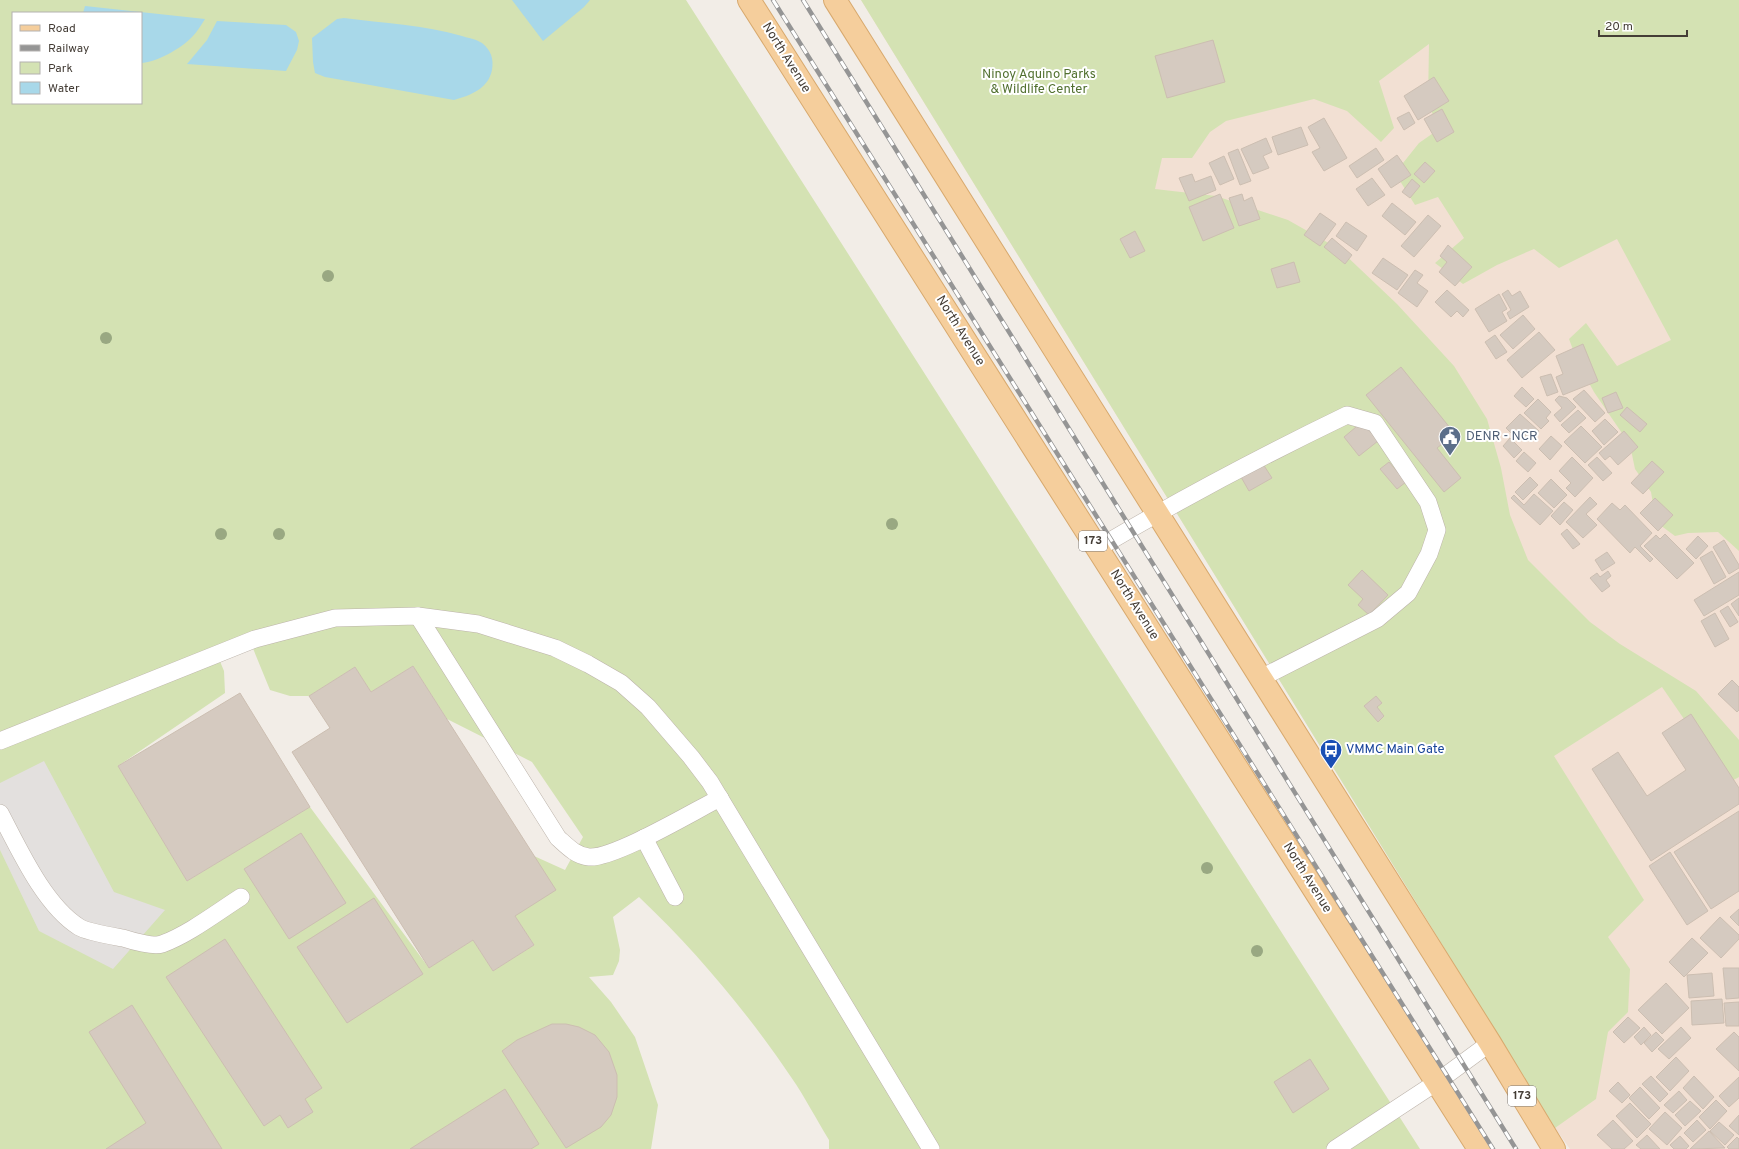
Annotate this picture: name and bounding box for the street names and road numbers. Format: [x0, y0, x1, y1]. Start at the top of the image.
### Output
street label: North Avenue [758, 20, 814, 96]
street label: North Avenue [932, 293, 988, 369]
road number: 173 [1079, 531, 1107, 551]
street label: North Avenue [1106, 567, 1162, 643]
street label: North Avenue [1279, 840, 1335, 916]
road number: 173 [1508, 1086, 1536, 1106]

